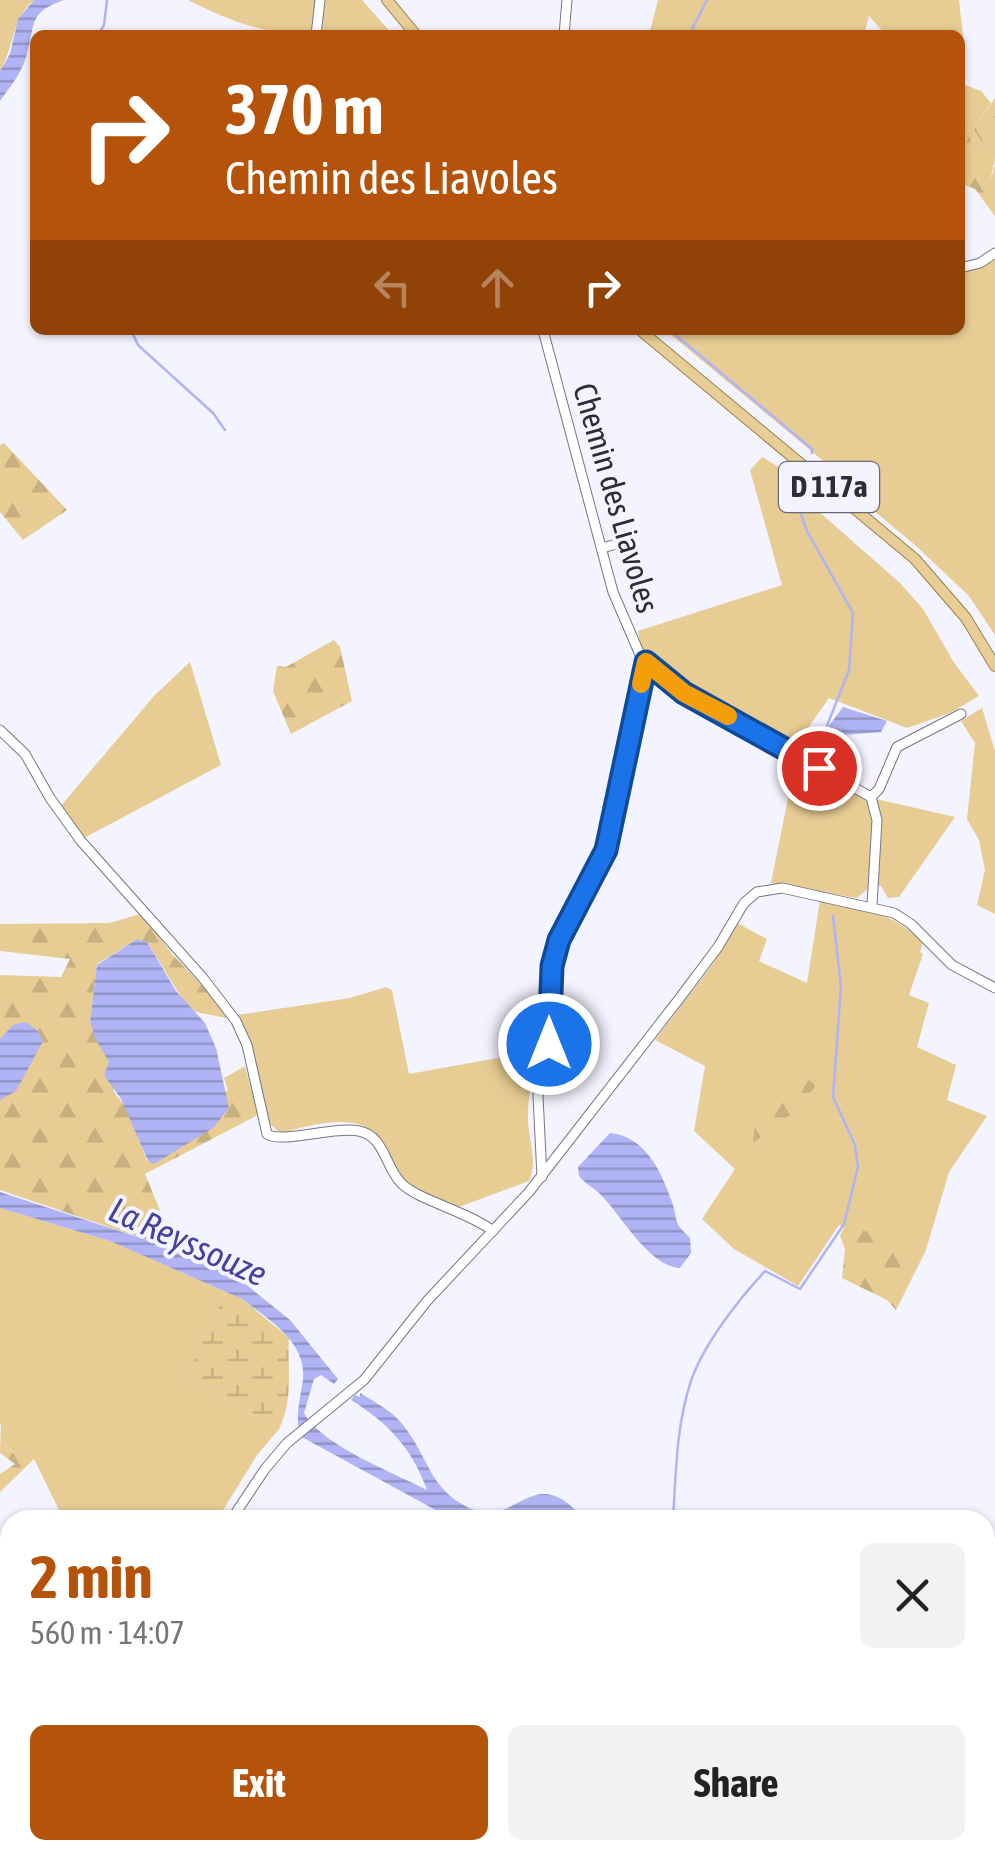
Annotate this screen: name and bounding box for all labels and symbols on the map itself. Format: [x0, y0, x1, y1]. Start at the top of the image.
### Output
street label: Chemin des Liavoles [566, 379, 667, 617]
road number: D 117a [779, 462, 879, 512]
pin [777, 726, 862, 811]
position arrow [497, 992, 601, 1096]
water label: La Reyssouze [103, 1189, 273, 1294]

